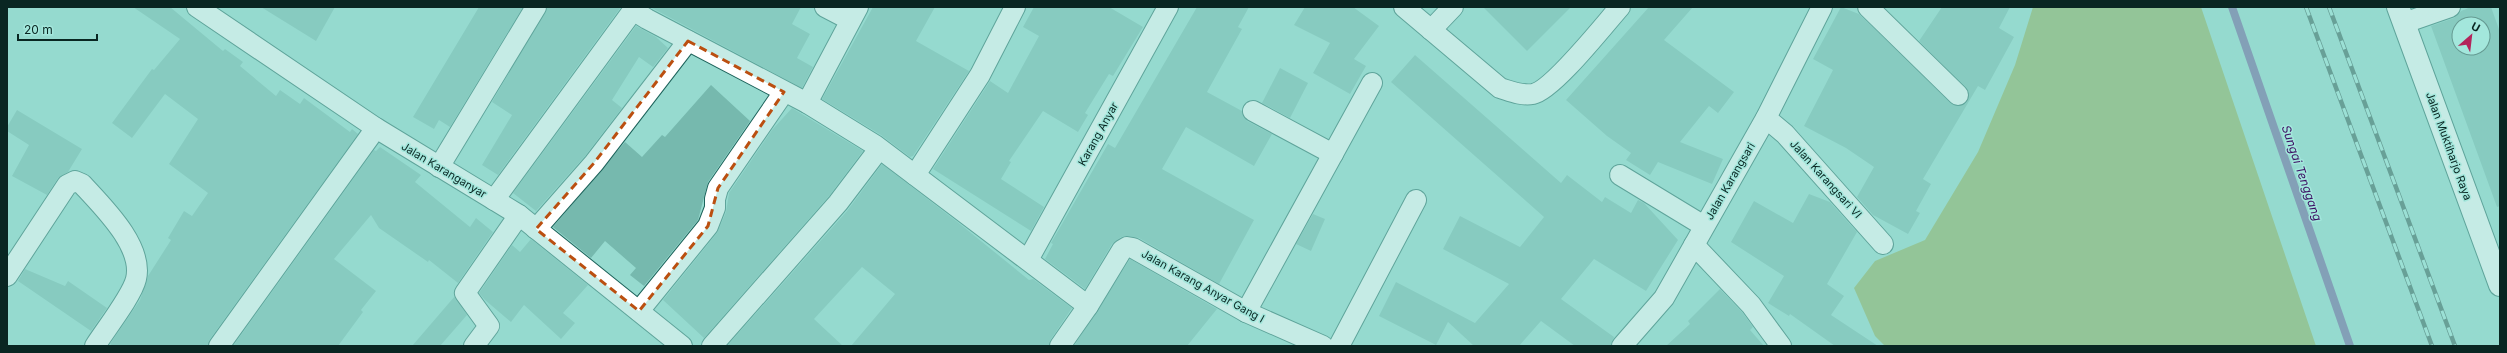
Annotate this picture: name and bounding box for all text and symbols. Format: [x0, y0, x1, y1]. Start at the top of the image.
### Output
scale bar [18, 16, 97, 42]
north arrow [2451, 16, 2491, 56]
text: U [2469, 19, 2483, 35]
text: 20 m [24, 22, 53, 37]
street label: Jalan Muktiharjo Raya [2423, 90, 2475, 202]
street label: Karang Anyar [1075, 100, 1121, 168]
water label: Sungai Tenggang [2279, 123, 2325, 223]
street label: Jalan Karangsari VI [1787, 137, 1865, 221]
street label: Jalan Karanganyar [399, 139, 489, 201]
street label: Jalan Karangsari [1702, 140, 1758, 222]
street label: Jalan Karang Anyar Gang I [1139, 246, 1267, 326]

